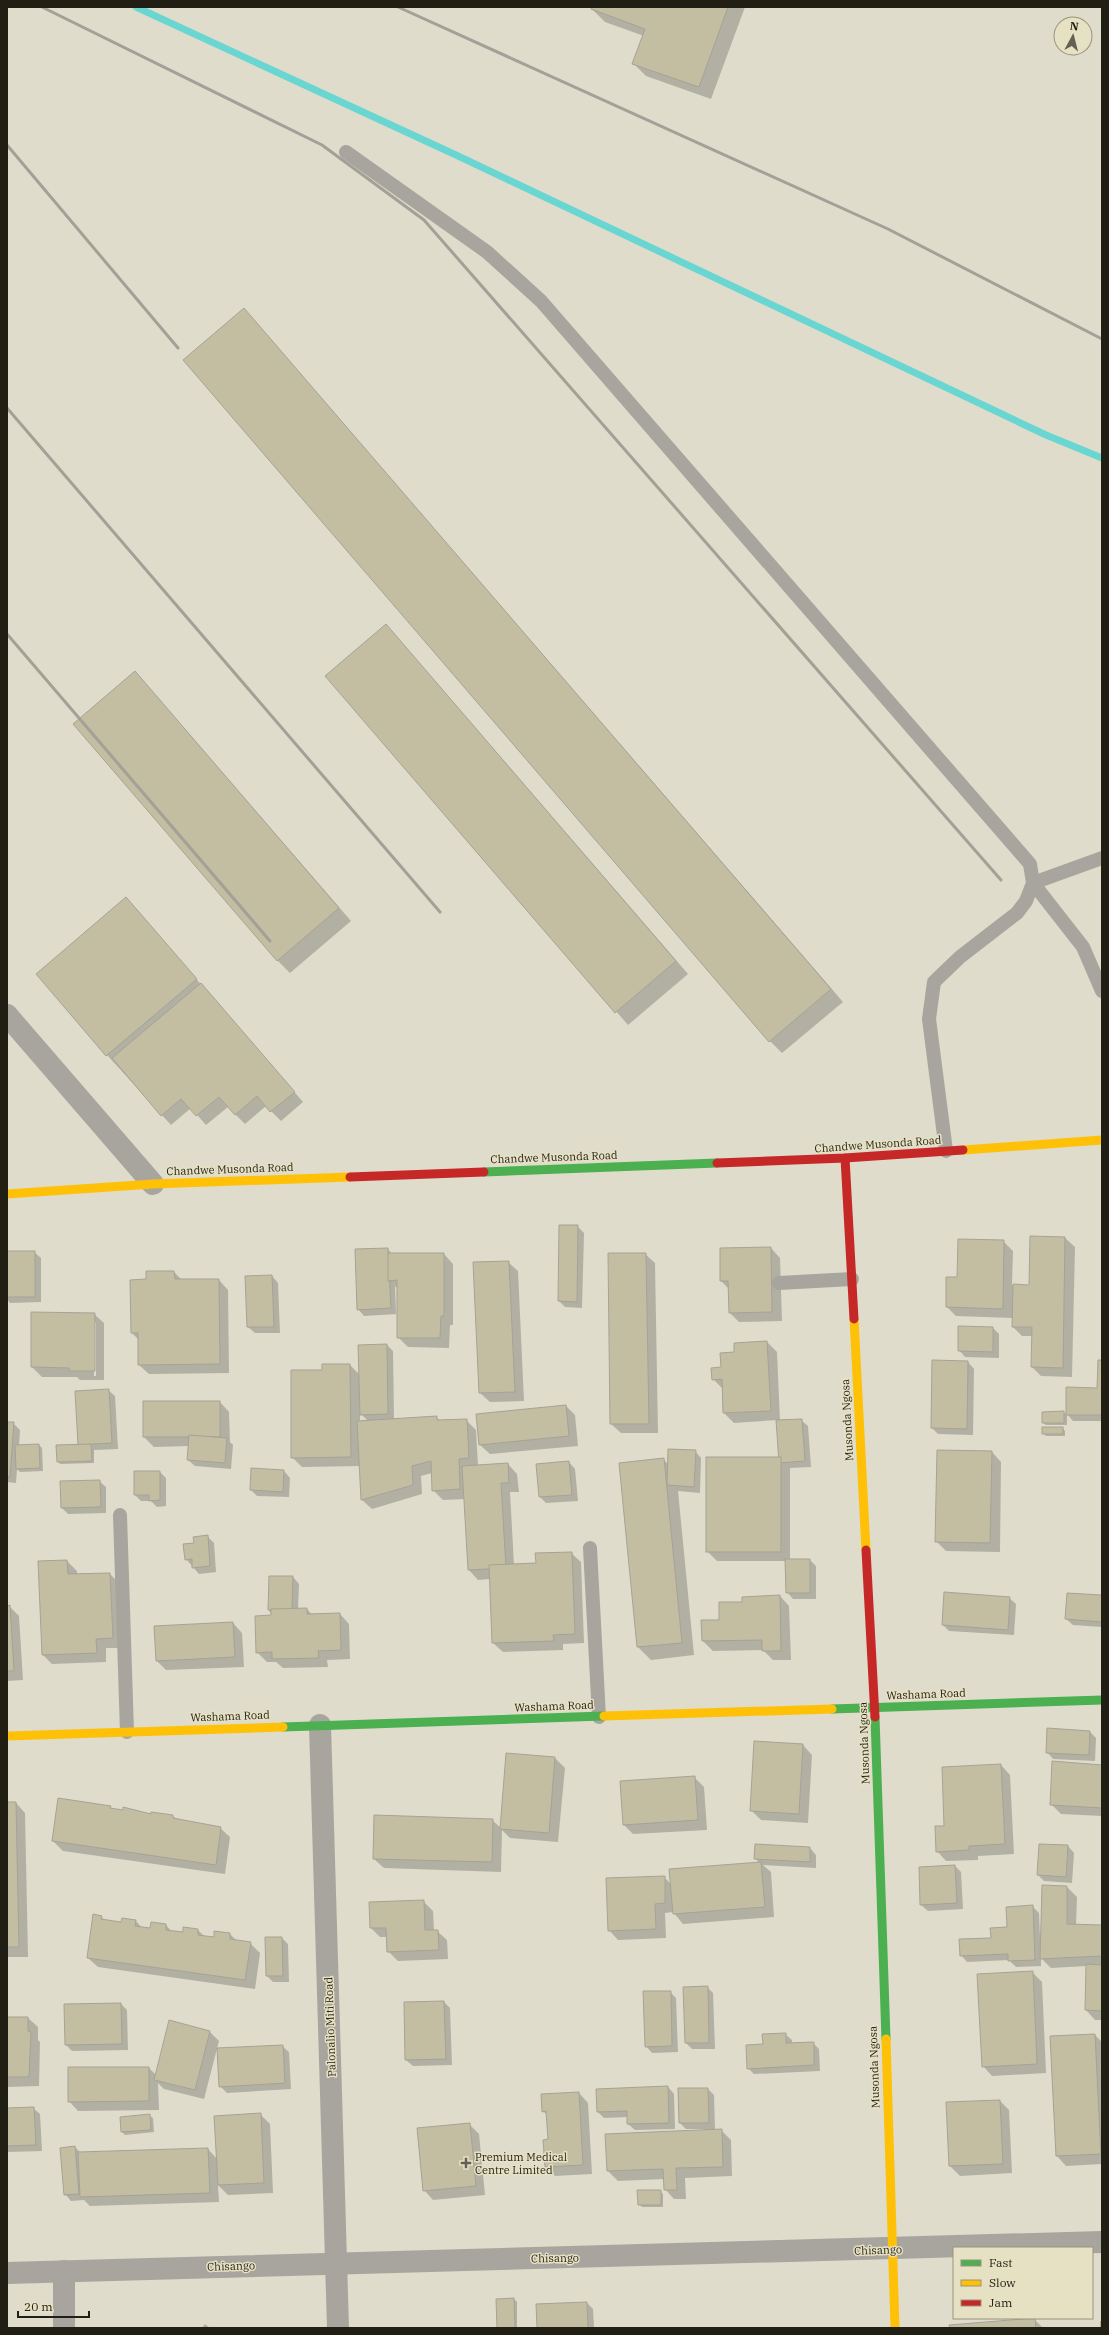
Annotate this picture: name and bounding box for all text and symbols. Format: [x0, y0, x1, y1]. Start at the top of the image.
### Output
north arrow [1053, 16, 1093, 56]
text: N [1069, 19, 1080, 34]
street label: Chandwe Musonda Road [814, 1133, 942, 1155]
street label: Chandwe Musonda Road [490, 1148, 618, 1166]
street label: Chandwe Musonda Road [166, 1160, 294, 1178]
street label: Musonda Ngosa [838, 1379, 856, 1461]
street label: Washama Road [886, 1686, 966, 1702]
street label: Washama Road [514, 1698, 594, 1714]
street label: Musonda Ngosa [856, 1702, 872, 1784]
street label: Washama Road [190, 1708, 270, 1724]
street label: Palonalio Miti Road [321, 1976, 339, 2077]
street label: Musonda Ngosa [866, 2026, 882, 2108]
place label: Premium Medical Centre Limited [475, 2150, 567, 2177]
marker: Premium Medical Centre Limited [460, 2157, 472, 2169]
street label: Chisango [854, 2242, 902, 2258]
legend [953, 2247, 1093, 2319]
street label: Chisango [531, 2251, 579, 2265]
text: Fast [989, 2255, 1013, 2270]
street label: Chisango [207, 2258, 255, 2274]
text: Slow [989, 2275, 1016, 2290]
scale bar [18, 2293, 89, 2319]
text: Jam [989, 2295, 1013, 2310]
text: 20 m [24, 2299, 53, 2314]

